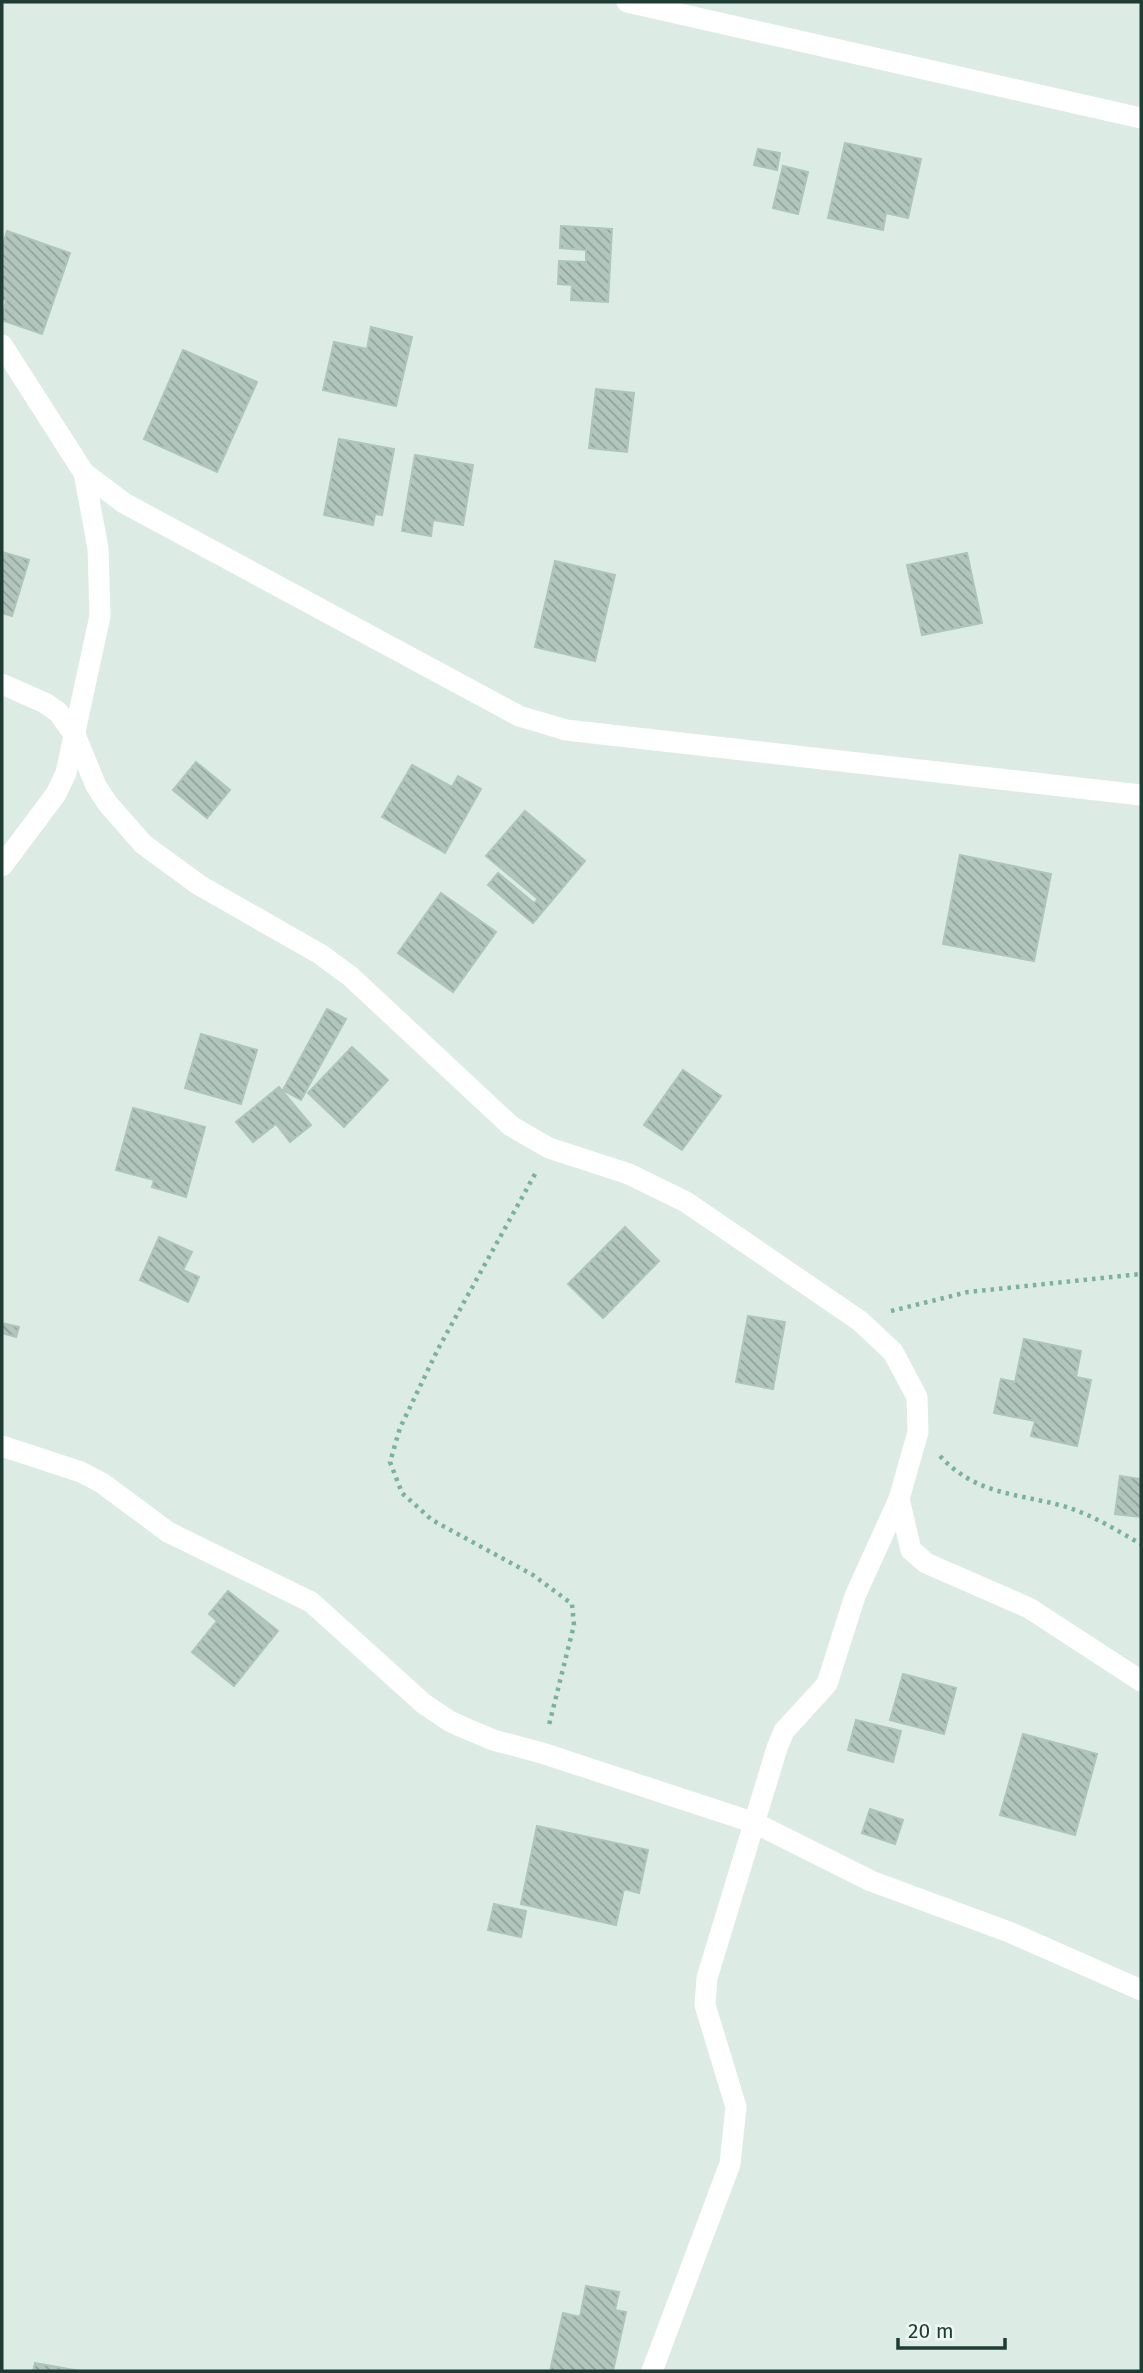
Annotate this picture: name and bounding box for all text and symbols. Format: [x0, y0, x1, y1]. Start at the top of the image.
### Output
scale bar [898, 2306, 1005, 2350]
text: 20 m [908, 2318, 954, 2344]

